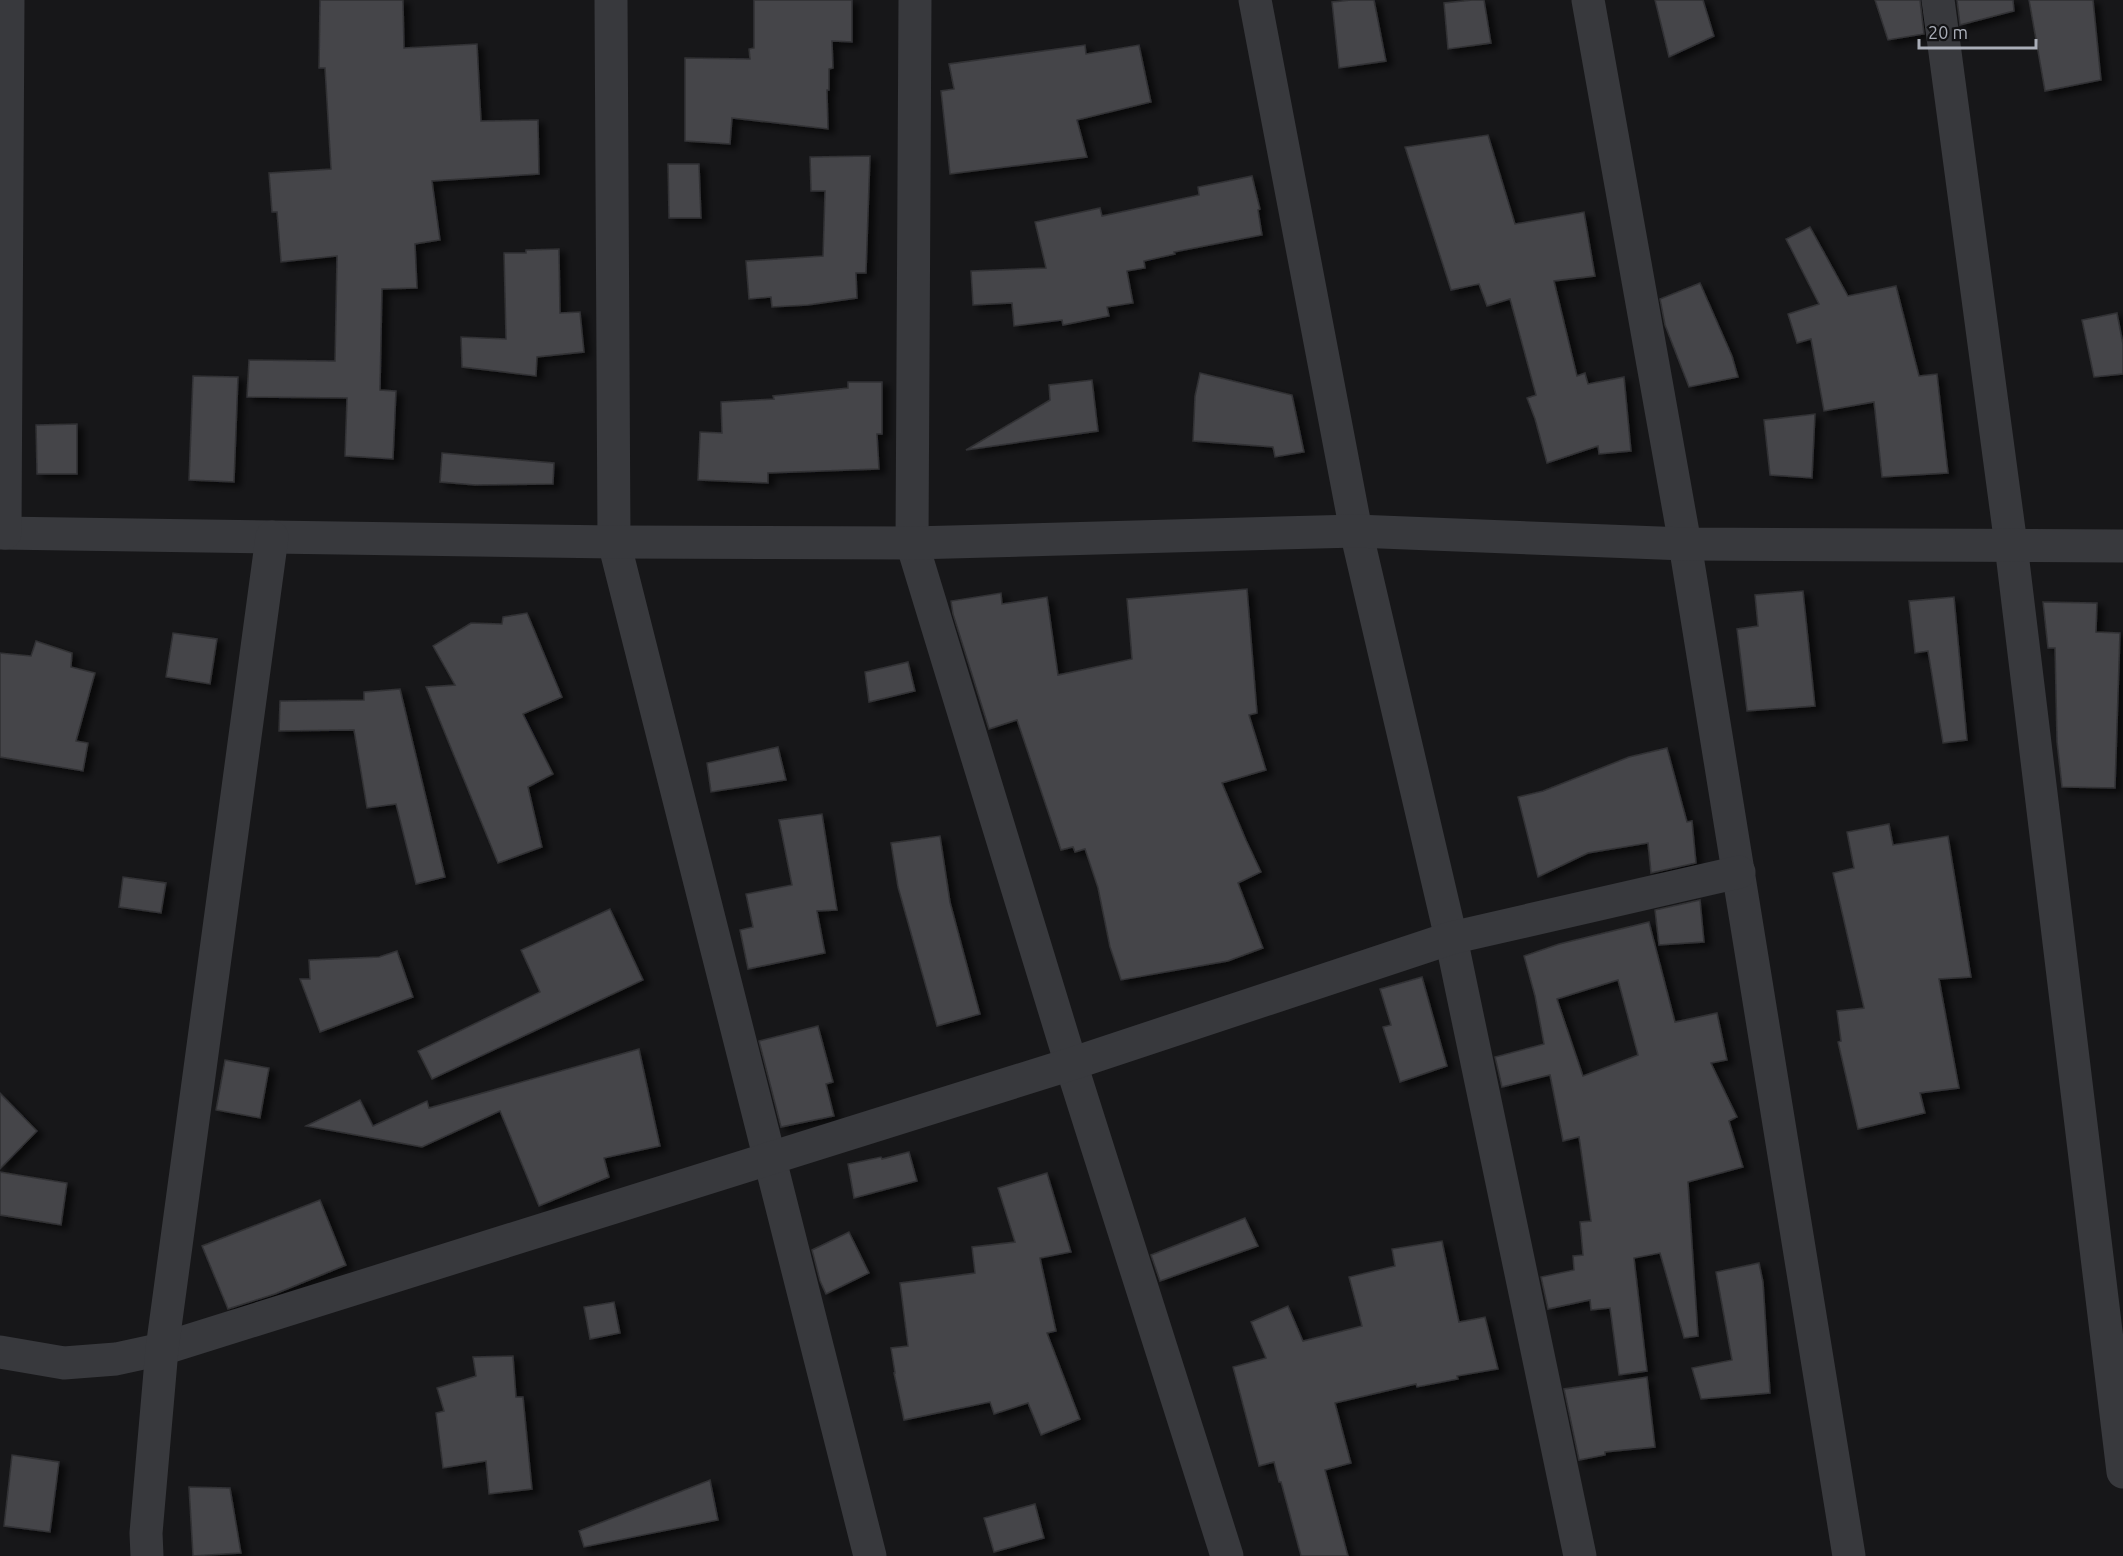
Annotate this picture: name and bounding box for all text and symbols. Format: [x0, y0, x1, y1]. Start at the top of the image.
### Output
scale bar [1919, 12, 2036, 50]
text: 20 m [1928, 22, 1968, 42]

